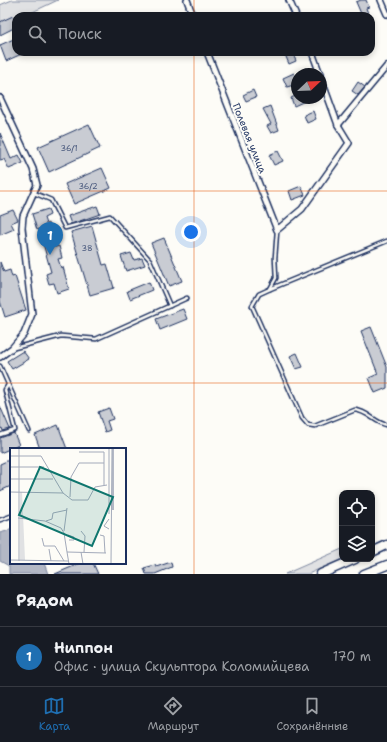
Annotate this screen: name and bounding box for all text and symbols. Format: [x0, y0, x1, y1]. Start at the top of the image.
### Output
search box [12, 12, 375, 56]
icon: search [26, 23, 48, 45]
text: Поиск [58, 24, 102, 44]
north arrow [291, 68, 327, 104]
street label: Полевая улица [230, 101, 270, 176]
house number: 36/1 [60, 143, 78, 154]
house number: 36/2 [78, 181, 98, 192]
pin: 1 [37, 222, 63, 255]
your location [181, 222, 201, 242]
house number: 38 [82, 243, 92, 254]
inset map [10, 448, 126, 564]
map controls [339, 490, 375, 562]
button: locate [339, 490, 375, 526]
button: layers [339, 526, 375, 562]
text: Рядом [16, 589, 73, 611]
text: Ниппон [54, 638, 113, 658]
text: 1 [26, 648, 32, 665]
text: 170 m [333, 648, 371, 665]
text: Офис · улица Скульптора Коломийцева [54, 658, 309, 675]
tab: Карта [39, 695, 70, 734]
tab: Маршрут [148, 695, 199, 734]
tab: Сохранённые [276, 695, 348, 734]

